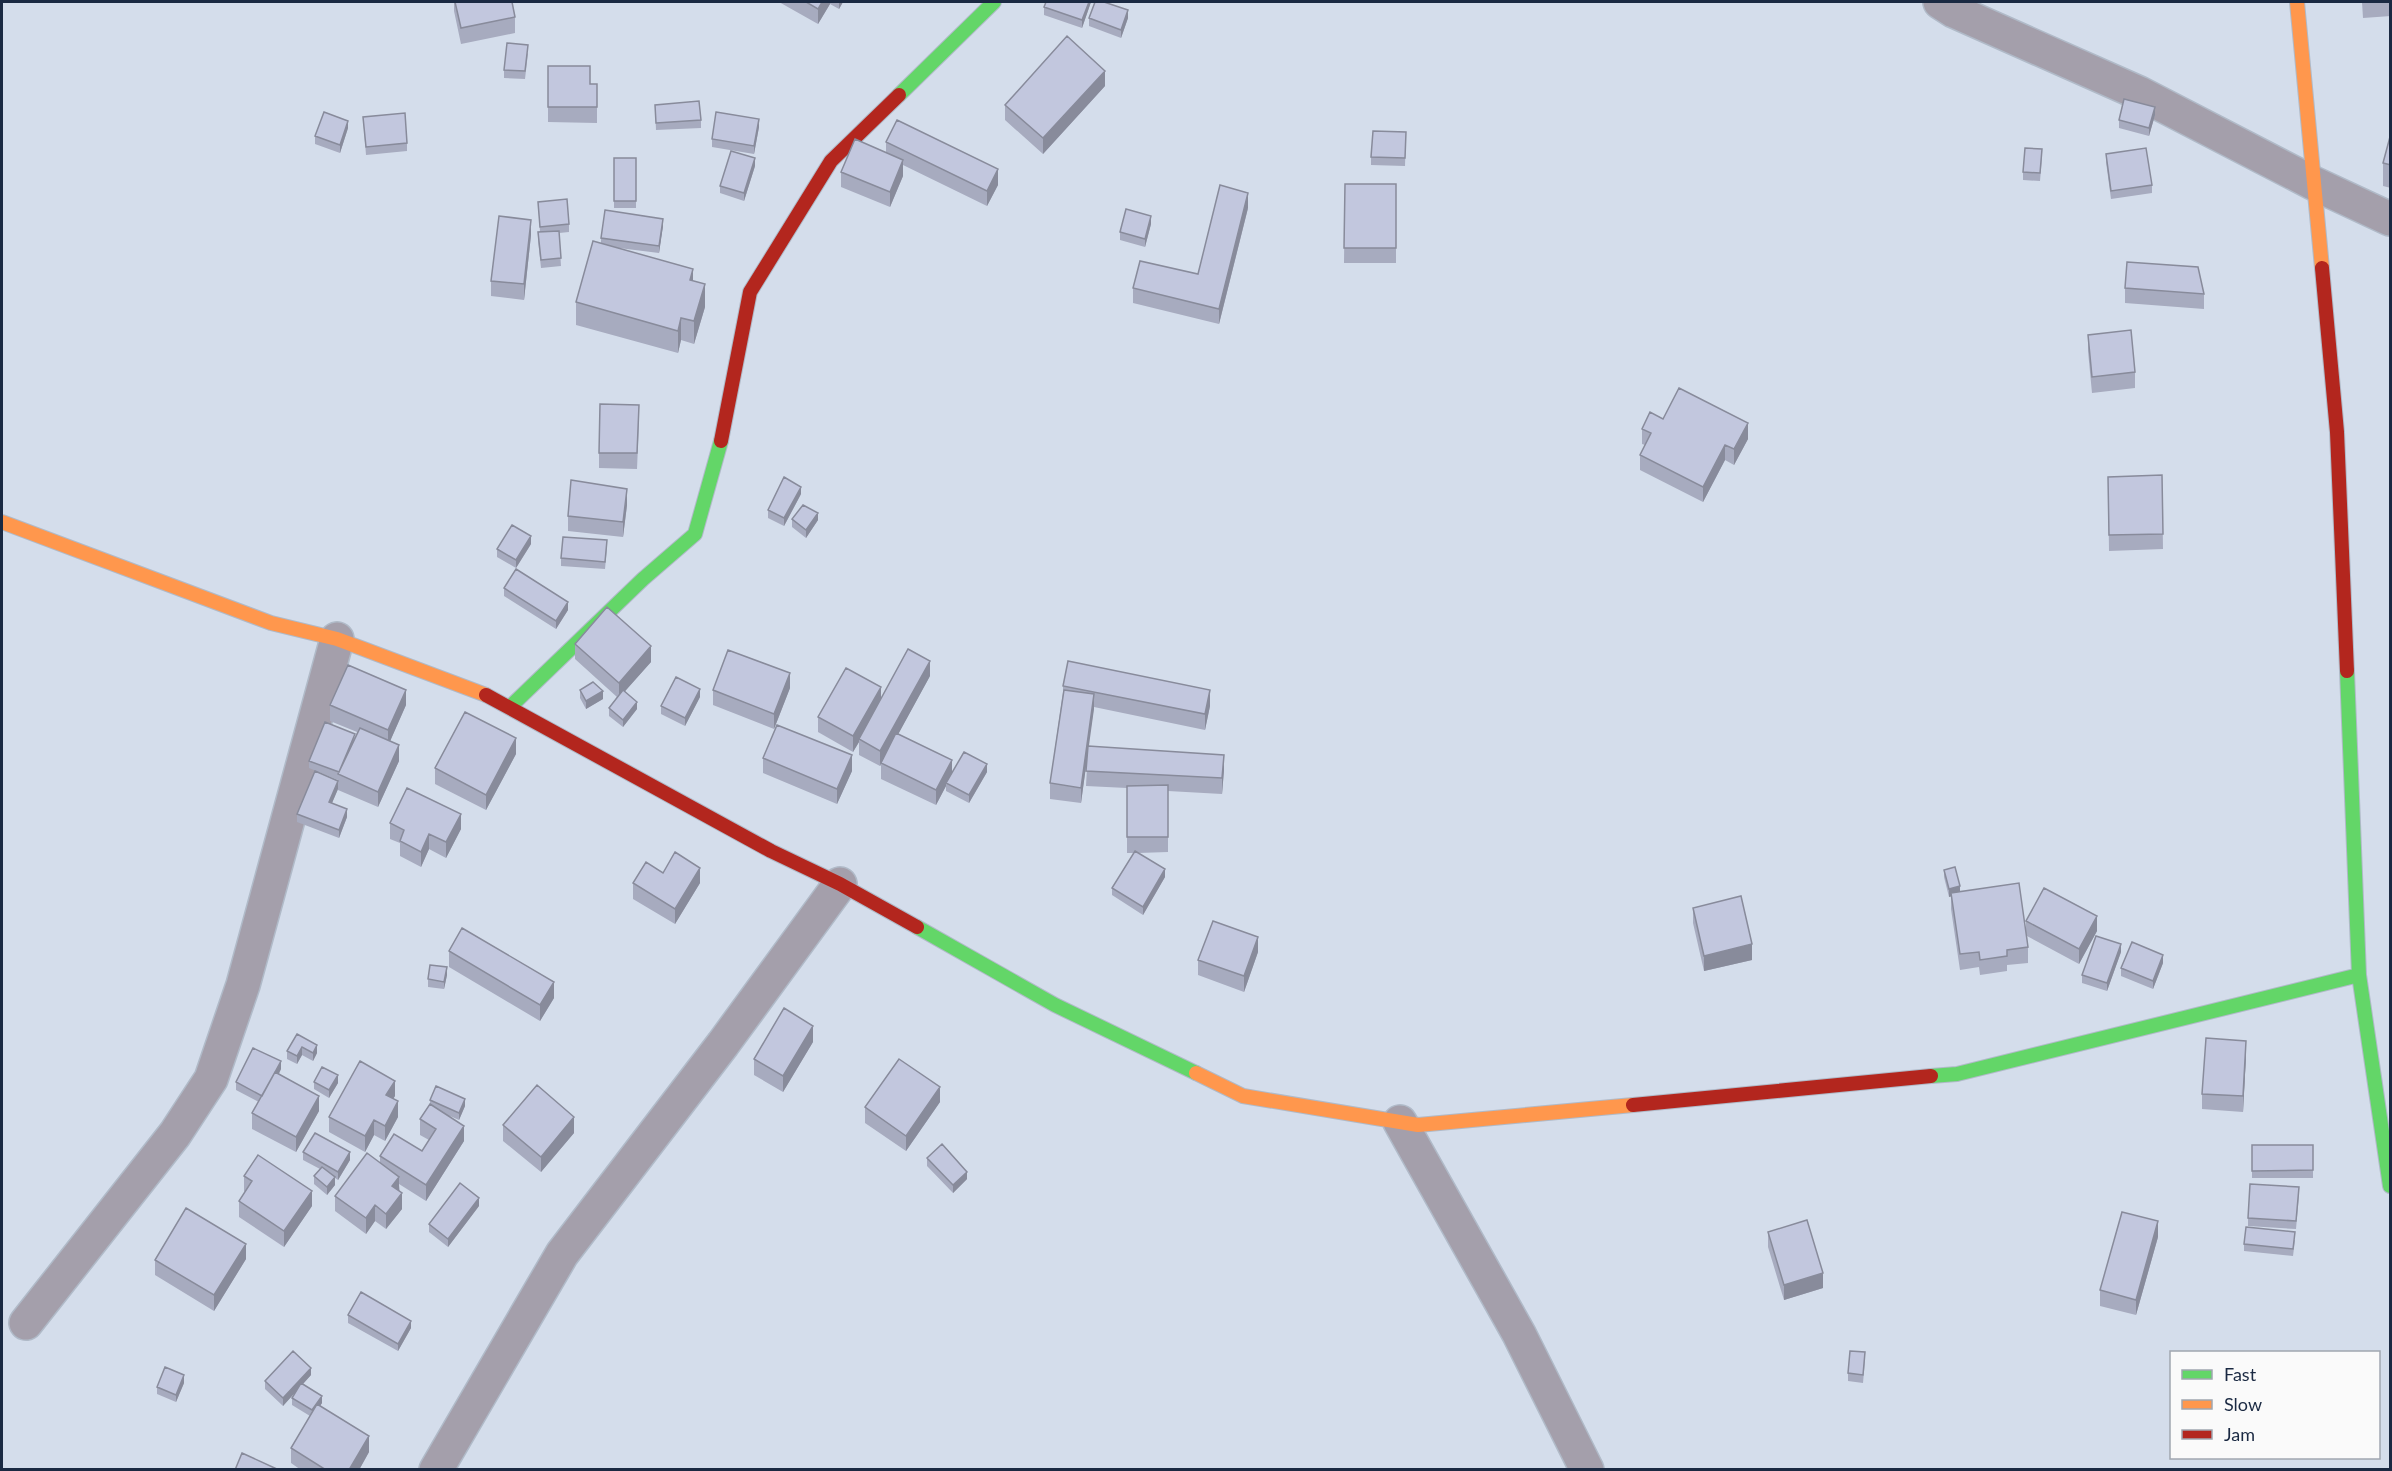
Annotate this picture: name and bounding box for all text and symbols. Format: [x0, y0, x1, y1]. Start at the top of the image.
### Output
legend [2170, 1351, 2380, 1459]
text: Fast [2224, 1363, 2257, 1385]
text: Slow [2224, 1393, 2262, 1415]
text: Jam [2224, 1423, 2255, 1445]

